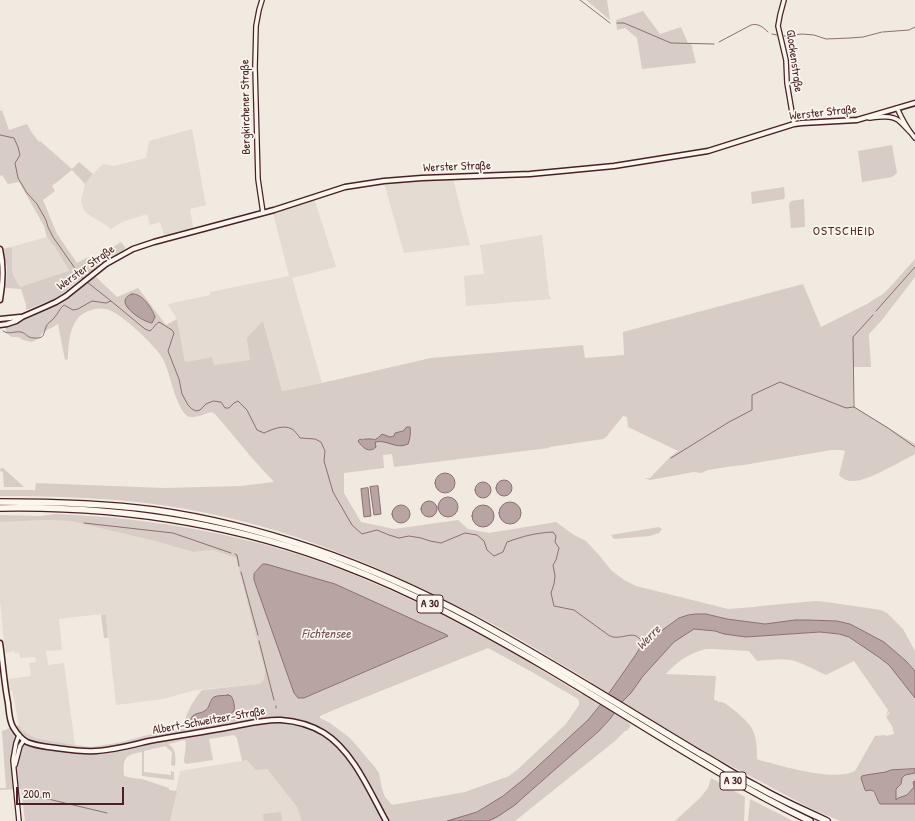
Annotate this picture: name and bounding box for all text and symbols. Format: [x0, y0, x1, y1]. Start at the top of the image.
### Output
street label: Glockenstraße [782, 29, 806, 93]
street label: Bergkirchener Straße [238, 59, 254, 155]
street label: Werster Straße [789, 102, 857, 124]
street label: Werster Straße [423, 159, 491, 175]
district label: OSTSCHEID [813, 224, 875, 240]
street label: Werster Straße [54, 242, 118, 294]
road number: A 30 [417, 595, 443, 613]
water label: Werre [634, 622, 664, 654]
water label: Fichtensee [301, 627, 351, 643]
street label: Albert-Schweitzer-Straße [152, 704, 266, 738]
road number: A 30 [720, 772, 746, 790]
scale bar [18, 779, 126, 805]
text: 200 m [23, 785, 50, 802]

